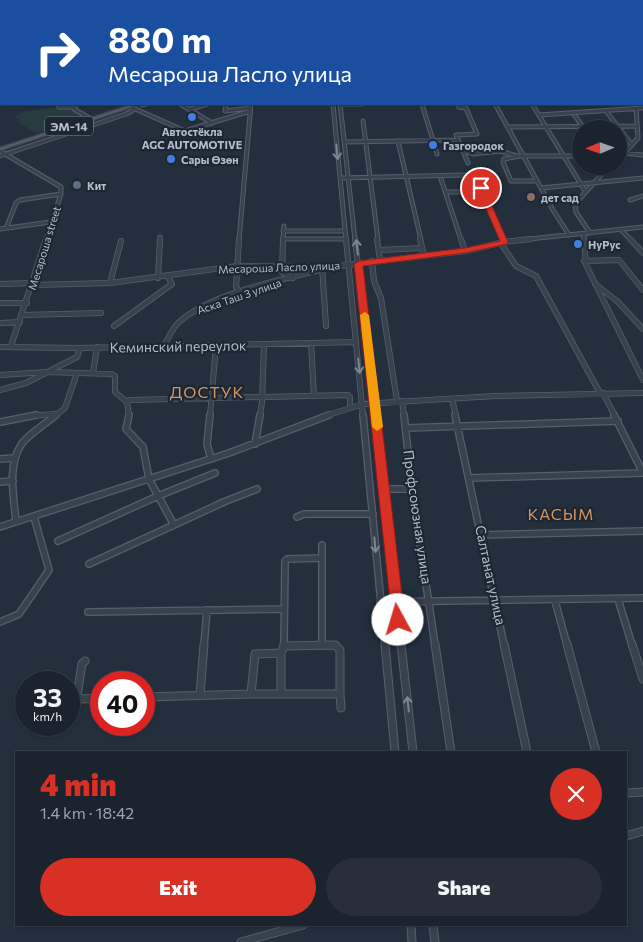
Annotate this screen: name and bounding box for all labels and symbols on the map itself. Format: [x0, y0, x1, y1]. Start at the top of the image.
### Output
marker: Автостёкла AGC AUTOMOTIVE [186, 111, 198, 123]
road number: ЭМ-14 [45, 116, 93, 136]
north arrow [572, 120, 628, 175]
place label: Автостёкла AGC AUTOMOTIVE [142, 125, 243, 151]
marker: Газгородок [427, 139, 439, 151]
place label: Газгородок [443, 139, 504, 152]
one-way arrow [333, 144, 342, 160]
marker: Сары Өзөн [165, 153, 177, 165]
place label: Сары Өзөн [181, 153, 239, 166]
pin [460, 167, 502, 209]
marker: Кит [71, 179, 83, 191]
place label: Кит [87, 179, 107, 192]
marker: дет сад [525, 191, 537, 203]
place label: дет сад [541, 191, 579, 204]
street label: Месароша street [25, 204, 63, 292]
marker: НуРус [572, 238, 584, 250]
place label: НуРус [588, 238, 621, 251]
one-way arrow [352, 239, 362, 255]
street label: Месароша Ласло улица [218, 258, 340, 276]
street label: Аска Таш 3 улица [195, 276, 283, 316]
street label: Кеминский переулок [109, 336, 247, 356]
one-way arrow [354, 358, 364, 374]
district label: ДОСТУК [170, 382, 244, 401]
street label: Профсоюзная улица [400, 449, 436, 585]
district label: КАСЫМ [528, 504, 594, 523]
street label: Салтанат улица [472, 524, 510, 626]
one-way arrow [371, 537, 380, 553]
position arrow [371, 593, 423, 645]
speed limit sign: 40 [90, 671, 155, 736]
one-way arrow [403, 696, 413, 712]

